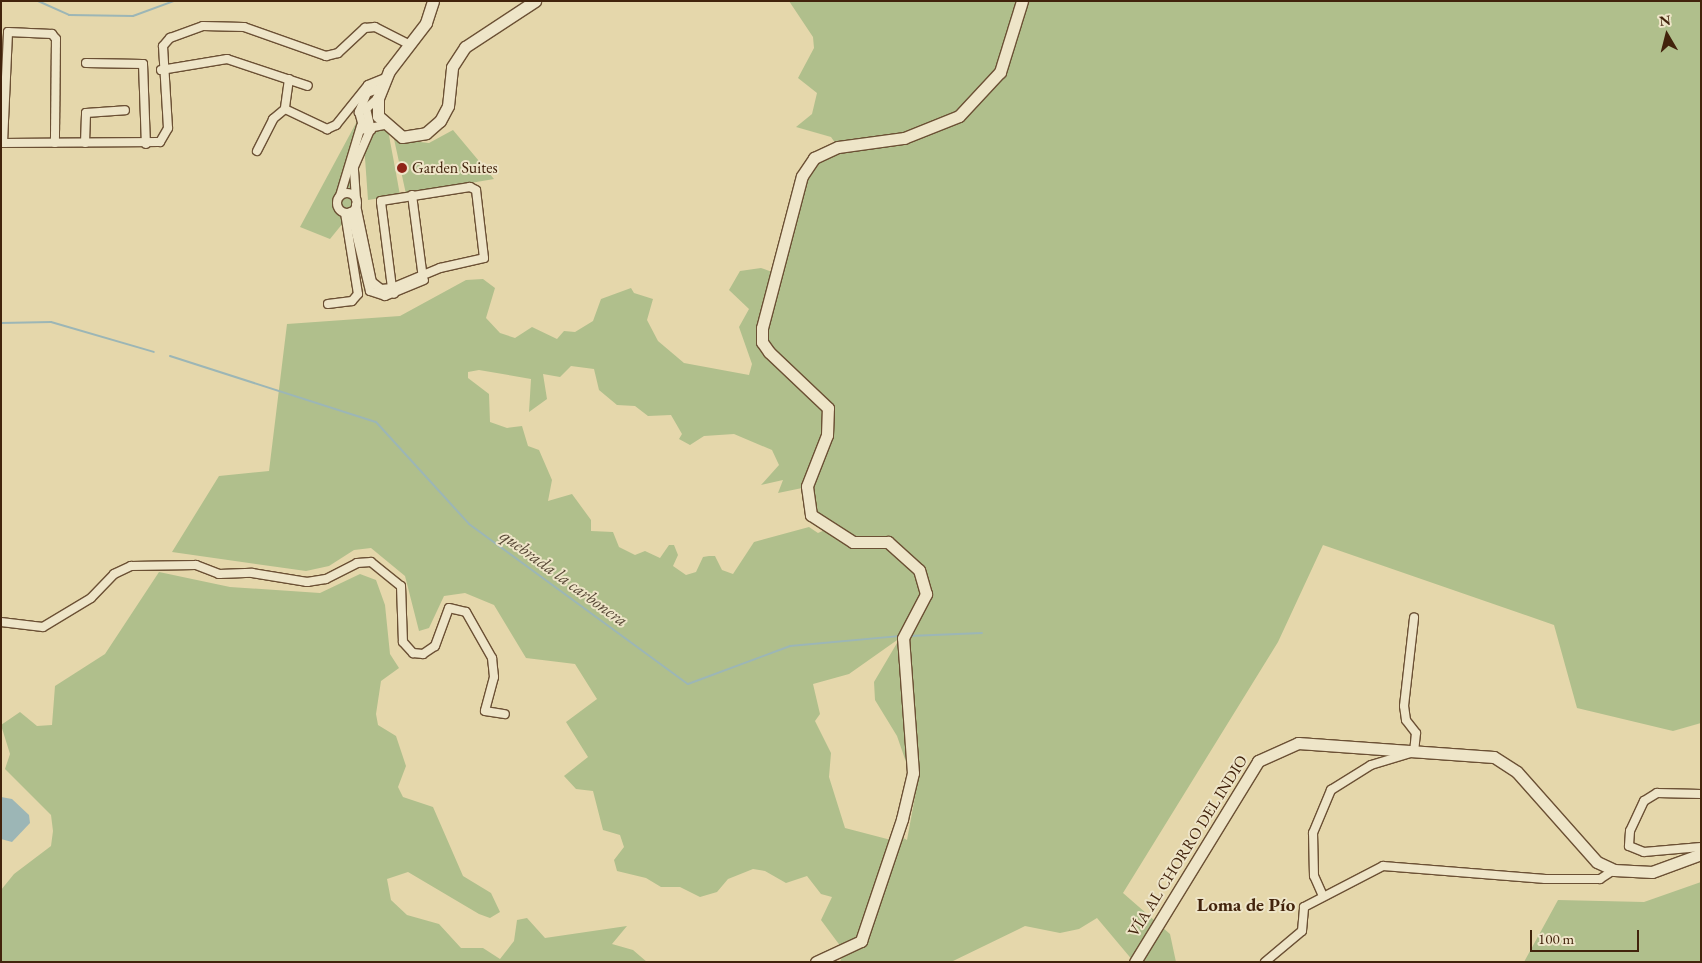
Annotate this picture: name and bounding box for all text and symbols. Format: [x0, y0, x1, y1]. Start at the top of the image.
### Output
north arrow [1642, 10, 1692, 60]
text: N [1658, 10, 1672, 30]
place label: Garden Suites [412, 158, 498, 178]
marker: Garden Suites [396, 162, 408, 174]
water label: quebrada la carbonera [496, 525, 632, 631]
street label: VÍA AL CHORRO DEL INDIO [1124, 752, 1252, 940]
district label: Loma de Pío [1197, 894, 1295, 916]
scale bar [1532, 920, 1641, 952]
text: 100 m [1538, 929, 1574, 948]

